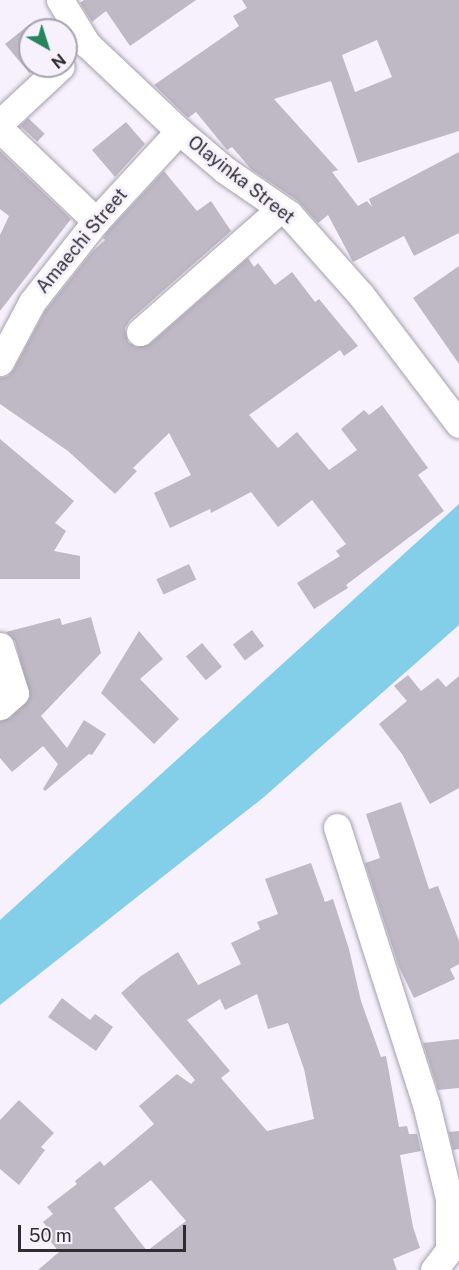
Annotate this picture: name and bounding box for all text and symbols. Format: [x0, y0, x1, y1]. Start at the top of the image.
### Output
north arrow [18, 18, 78, 78]
text: N [48, 49, 69, 72]
street label: Olayinka Street [183, 132, 299, 228]
street label: Amaechi Street [32, 184, 132, 298]
scale bar [21, 1213, 189, 1251]
text: 50 m [29, 1225, 72, 1246]

